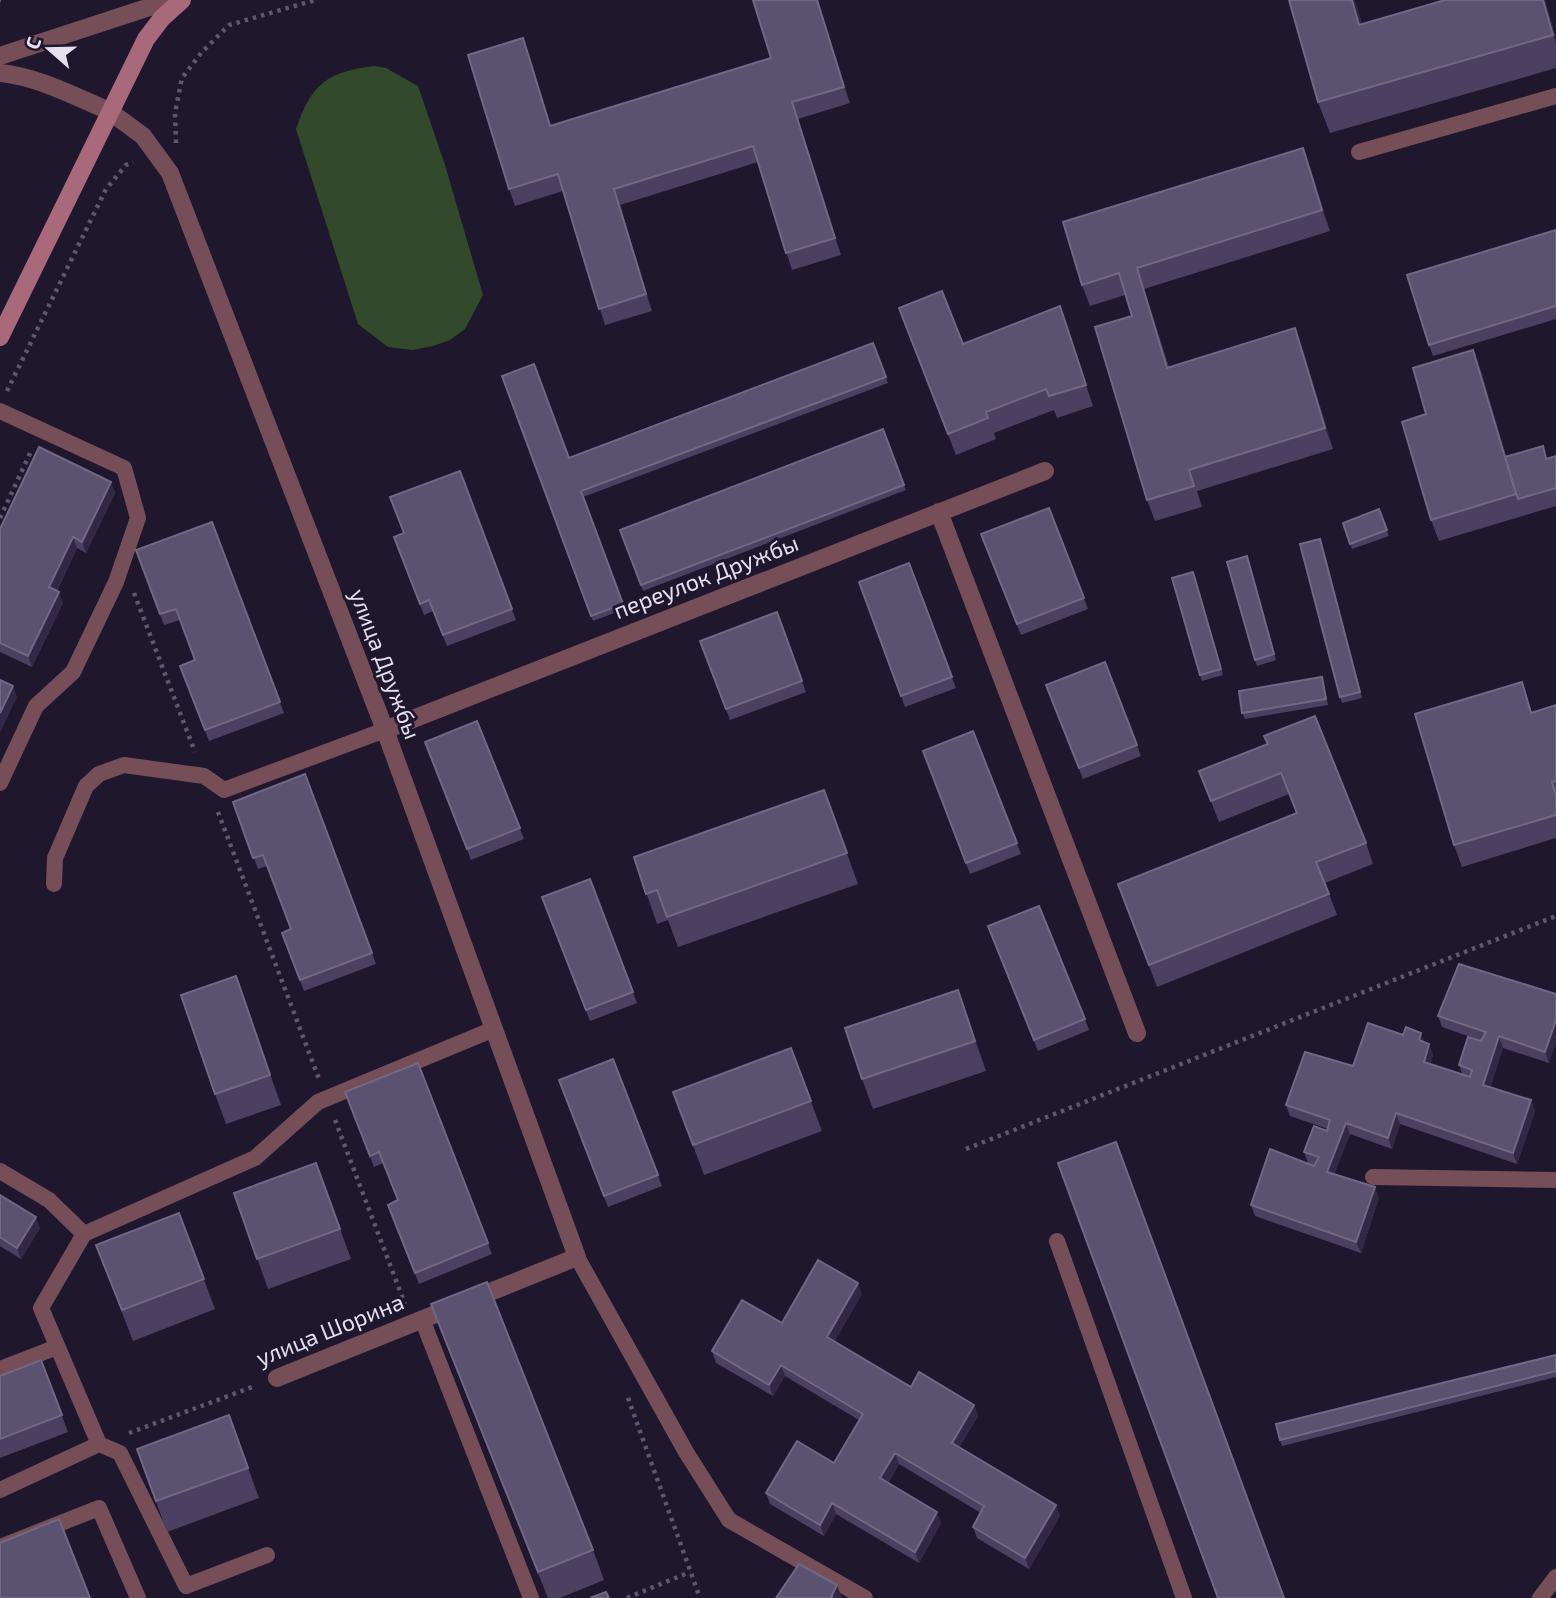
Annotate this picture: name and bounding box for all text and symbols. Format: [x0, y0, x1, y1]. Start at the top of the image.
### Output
north arrow [14, 14, 84, 84]
text: С [20, 34, 45, 52]
street label: переулок Дружбы [609, 528, 802, 625]
street label: улица Дружбы [343, 585, 427, 743]
street label: улица Шорина [252, 1287, 408, 1372]

